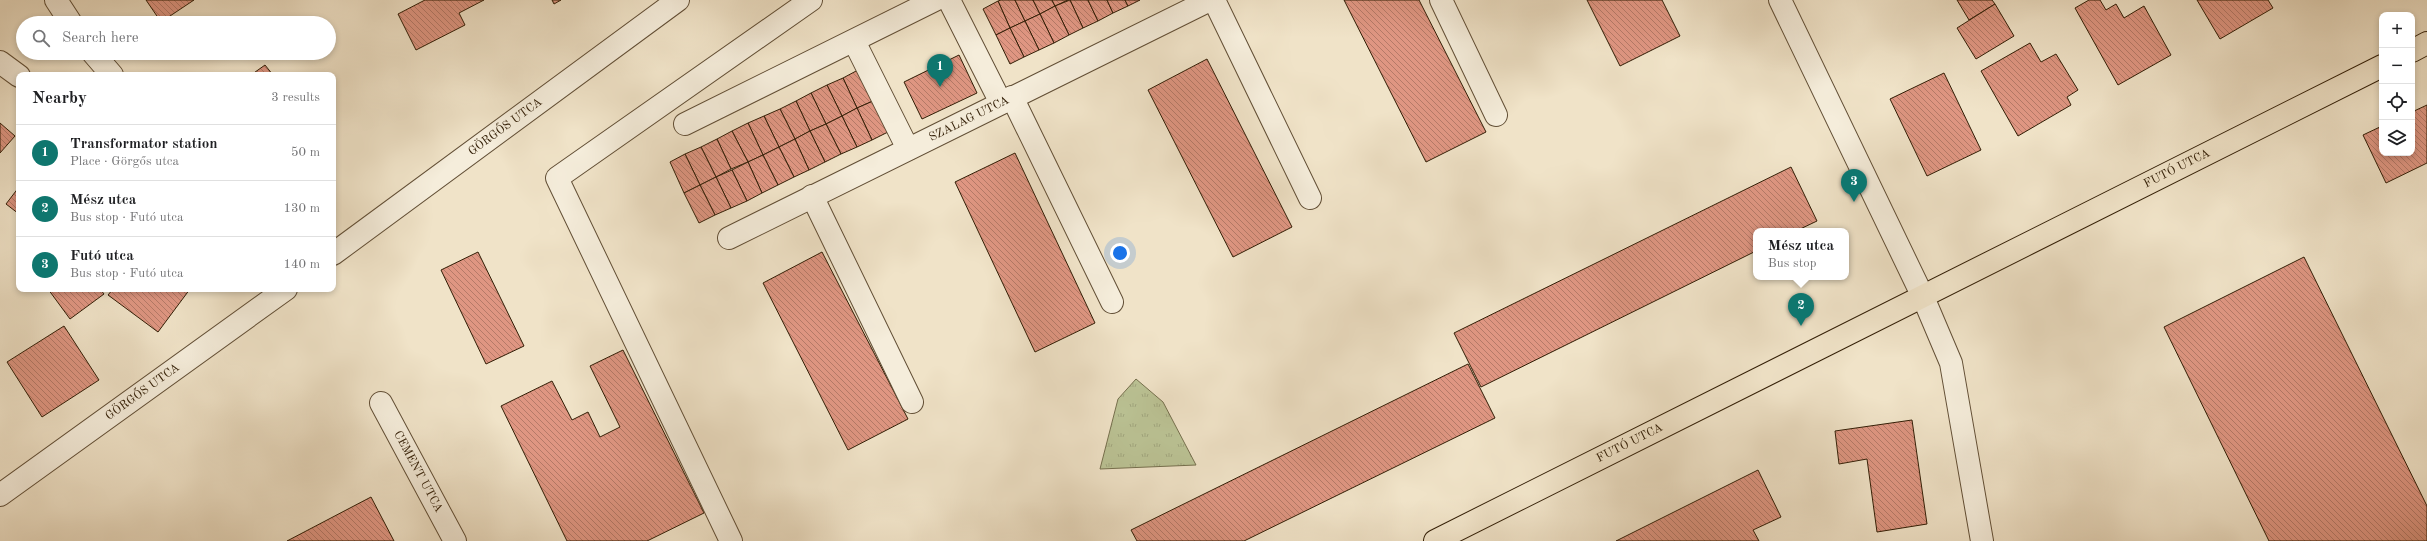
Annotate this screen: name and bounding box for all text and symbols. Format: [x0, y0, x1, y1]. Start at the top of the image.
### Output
map controls [2379, 12, 2415, 156]
button: + [2379, 12, 2415, 48]
search box [16, 16, 336, 60]
icon: search [30, 27, 52, 49]
text: Search here [62, 31, 139, 46]
button: − [2379, 48, 2415, 84]
pin: 1 [927, 54, 953, 87]
button: locate [2379, 84, 2415, 120]
text: Nearby [32, 90, 87, 107]
text: 3 results [271, 91, 320, 104]
street label: SZALAG UTCA [927, 94, 1011, 144]
street label: GÖRGŐS UTCA [466, 96, 544, 158]
button: layers [2379, 120, 2415, 156]
text: Transformator station [70, 137, 218, 152]
text: 1 [41, 146, 49, 159]
text: 50 m [291, 146, 320, 159]
street label: FUTÓ UTCA [2142, 147, 2212, 190]
text: Place · Görgős utca [70, 155, 179, 168]
pin: 3 [1841, 169, 1867, 202]
text: Mész utca [70, 193, 136, 208]
text: 2 [41, 202, 49, 215]
text: 130 m [283, 202, 320, 215]
text: Bus stop · Futó utca [70, 211, 183, 224]
popup [1753, 228, 1849, 280]
text: Mész utca [1768, 239, 1834, 254]
your location [1110, 243, 1130, 263]
text: Futó utca [70, 249, 134, 264]
text: Bus stop [1768, 257, 1816, 270]
text: 3 [41, 258, 49, 271]
text: 140 m [283, 258, 320, 271]
text: Bus stop · Futó utca [70, 267, 183, 280]
pin: 2 [1788, 293, 1814, 326]
street label: GÖRGŐS UTCA [104, 362, 182, 423]
street label: FUTÓ UTCA [1595, 422, 1665, 465]
street label: CEMENT UTCA [391, 429, 445, 514]

